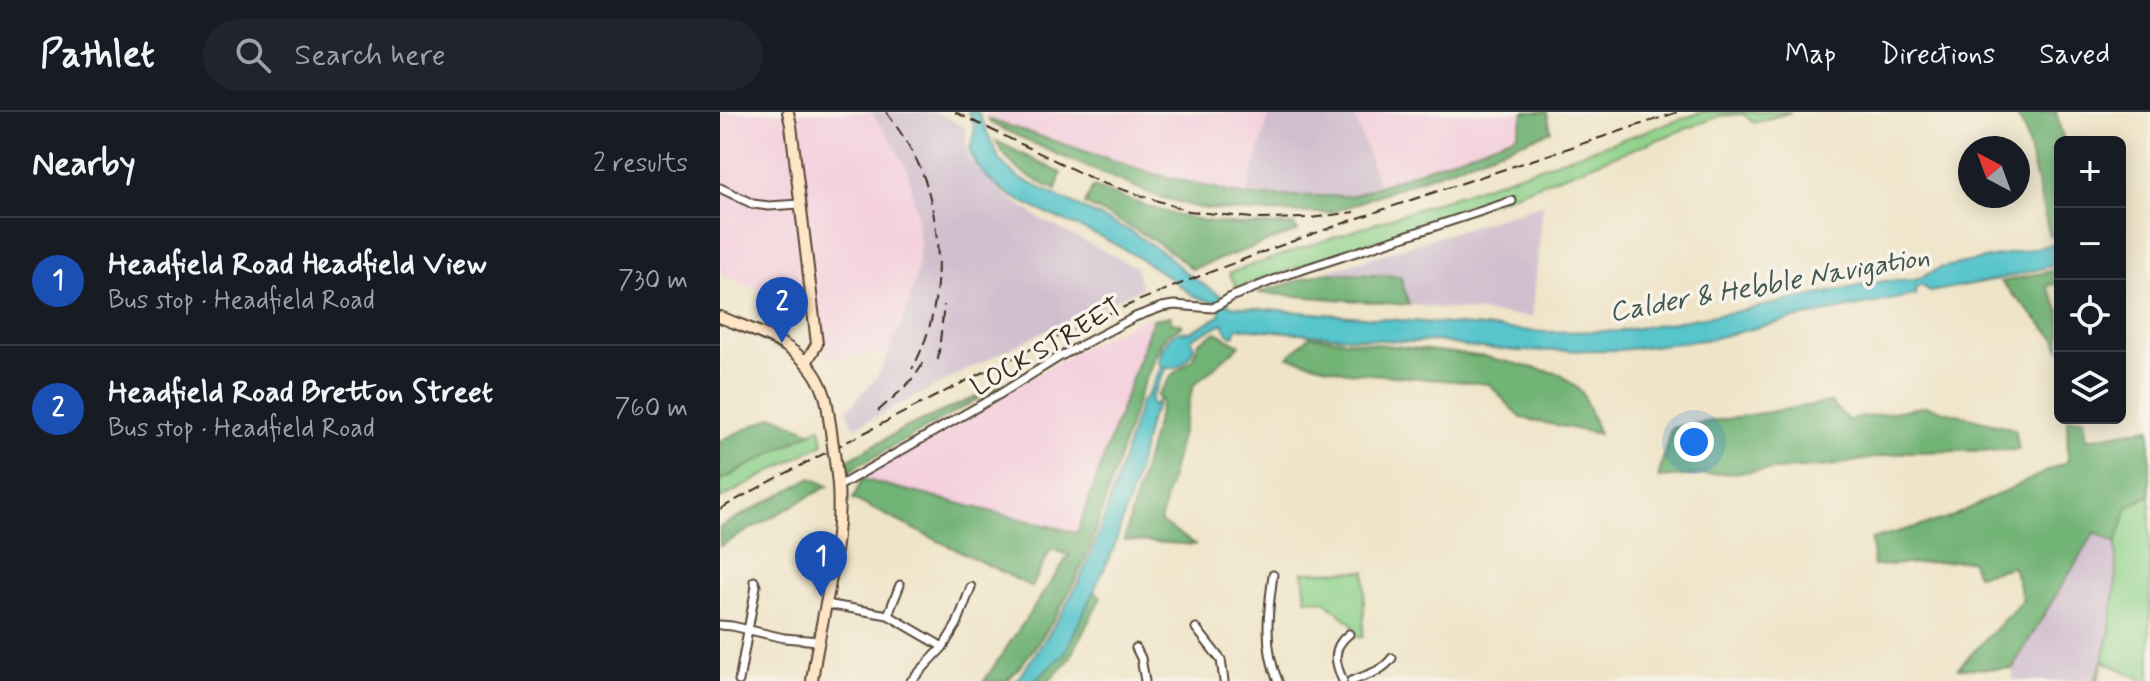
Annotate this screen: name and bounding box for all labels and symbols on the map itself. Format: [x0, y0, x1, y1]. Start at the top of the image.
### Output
north arrow [1958, 136, 2030, 208]
water label: Calder & Hebble Navigation [1606, 239, 1932, 332]
pin: 2 [756, 277, 808, 343]
street label: LOCK STREET [965, 291, 1129, 405]
your location [1674, 422, 1714, 462]
pin: 1 [795, 531, 847, 597]

